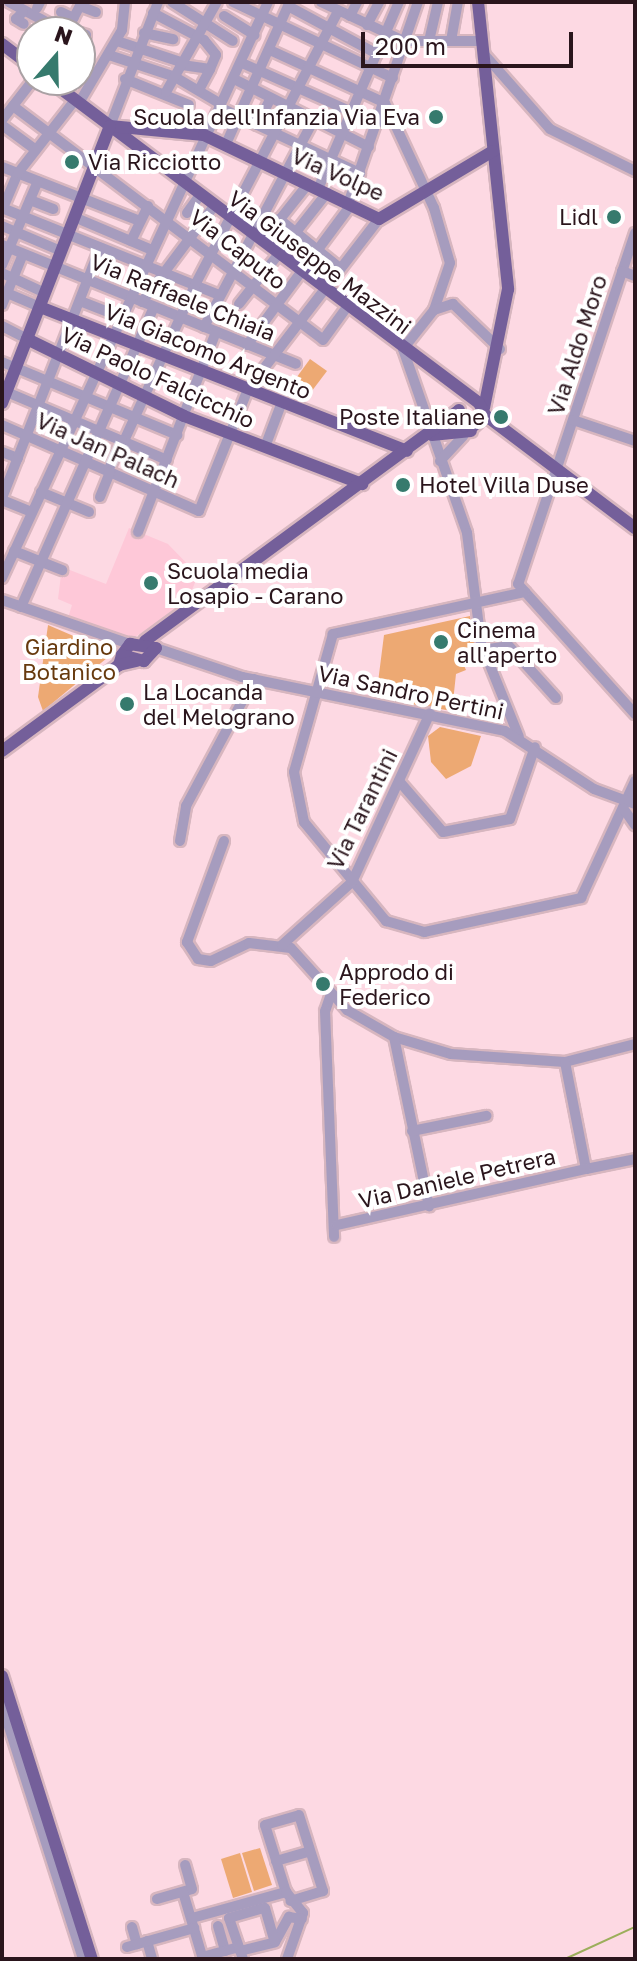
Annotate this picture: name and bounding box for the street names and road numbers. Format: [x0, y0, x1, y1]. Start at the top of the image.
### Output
street label: Via Volpe [288, 142, 388, 206]
street label: Via Giuseppe Mazzini [223, 185, 417, 339]
street label: Via Caputo [185, 203, 291, 295]
street label: Via Raffaele Chiaia [87, 248, 279, 346]
street label: Via Aldo Moro [542, 272, 612, 418]
street label: Via Giacomo Argento [101, 297, 315, 405]
street label: Via Paolo Falcicchio [57, 321, 259, 433]
street label: Via Jan Palach [32, 407, 184, 493]
street label: Via Sandro Pertini [316, 659, 506, 725]
street label: Via Tarantini [321, 744, 403, 874]
street label: Via Daniele Petrera [356, 1142, 558, 1214]

